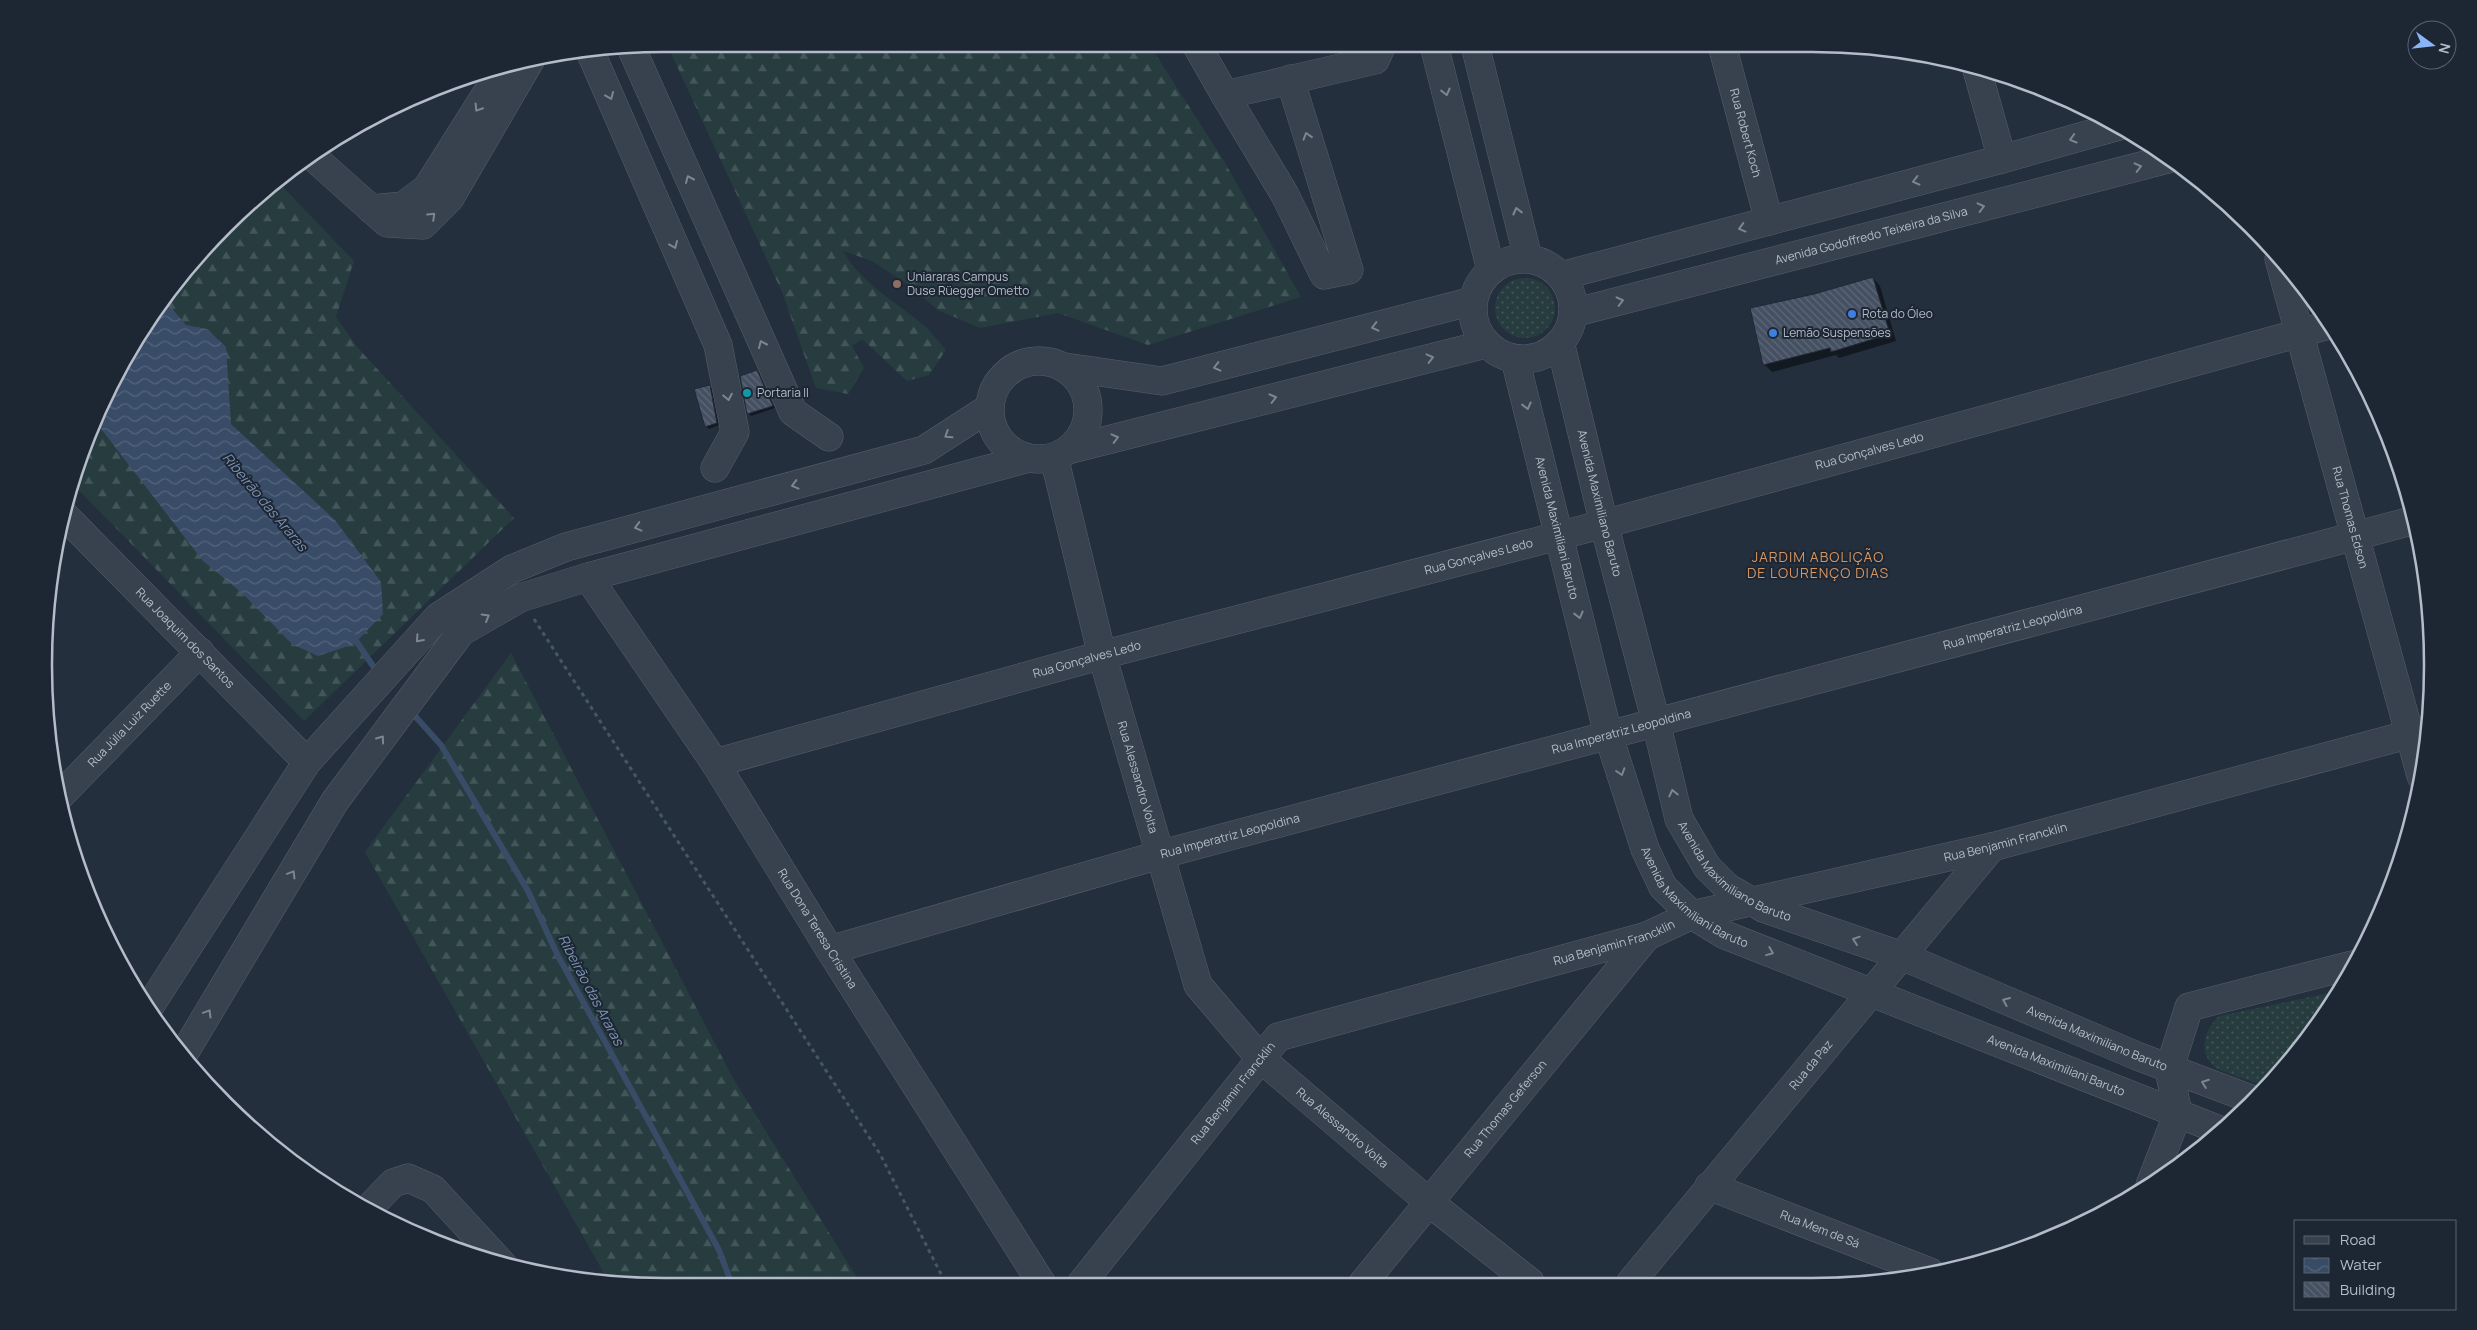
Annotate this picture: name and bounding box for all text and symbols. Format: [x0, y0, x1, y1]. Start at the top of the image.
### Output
north arrow [2407, 20, 2457, 70]
text: N [2435, 41, 2456, 56]
street label: Rua Robert Koch [1726, 86, 1766, 179]
one-way arrow [1440, 87, 1451, 96]
one-way arrow [603, 91, 614, 100]
one-way arrow [474, 102, 484, 111]
one-way arrow [1303, 133, 1313, 141]
one-way arrow [2068, 133, 2077, 144]
one-way arrow [2134, 162, 2143, 173]
one-way arrow [685, 175, 696, 184]
one-way arrow [1911, 175, 1920, 186]
street label: Avenida Godoffredo Teixeira da Silva [1773, 202, 1969, 268]
one-way arrow [1977, 203, 1985, 213]
one-way arrow [1512, 206, 1523, 215]
one-way arrow [426, 213, 435, 222]
one-way arrow [1737, 222, 1746, 233]
one-way arrow [668, 240, 679, 249]
place label: Uniararas Campus Duse Rüegger Ometto [907, 268, 1029, 299]
marker: Uniararas Campus Duse Rüegger Ometto [891, 278, 903, 290]
one-way arrow [1616, 296, 1625, 307]
place label: Rota do Óleo [1862, 305, 1933, 322]
marker: Rota do Óleo [1846, 308, 1858, 320]
one-way arrow [1371, 321, 1379, 331]
place label: Lemão Suspensões [1783, 324, 1891, 341]
marker: Lemão Suspensões [1767, 327, 1779, 339]
one-way arrow [758, 340, 769, 349]
one-way arrow [1426, 353, 1435, 364]
one-way arrow [1213, 361, 1222, 372]
place label: Portaria II [757, 384, 809, 401]
marker: Portaria II [741, 387, 753, 399]
one-way arrow [722, 393, 733, 402]
one-way arrow [1268, 393, 1277, 404]
one-way arrow [1521, 402, 1532, 411]
one-way arrow [944, 428, 953, 438]
street label: Avenida Maximiliano Baruto [1573, 428, 1626, 579]
street label: Rua Gonçalves Ledo [1813, 428, 1925, 474]
one-way arrow [1111, 433, 1120, 444]
water label: Ribeirão das Araras [219, 448, 313, 556]
street label: Avenida Maximiliani Baruto [1531, 455, 1583, 601]
street label: Rua Thomas Edson [2328, 464, 2373, 570]
one-way arrow [790, 479, 799, 490]
one-way arrow [634, 522, 642, 532]
street label: Rua Gonçalves Ledo [1422, 534, 1535, 579]
district label: JARDIM ABOLIÇÃO DE LOURENÇO DIAS [1747, 547, 1889, 582]
street label: Rua Joaquim dos Santos [132, 584, 239, 692]
street label: Rua Imperatriz Leopoldina [1941, 600, 2084, 654]
one-way arrow [1573, 611, 1584, 620]
one-way arrow [481, 614, 490, 624]
one-way arrow [416, 633, 425, 642]
street label: Rua Gonçalves Ledo [1031, 636, 1143, 682]
street label: Rua Júlia Luiz Ruette [84, 677, 175, 771]
street label: Rua Imperatriz Leopoldina [1550, 704, 1693, 758]
street label: Rua Alessandro Volta [1114, 719, 1162, 835]
one-way arrow [376, 736, 384, 745]
one-way arrow [1615, 767, 1625, 776]
one-way arrow [1668, 789, 1679, 798]
street label: Rua Imperatriz Leopoldina [1158, 809, 1301, 862]
street label: Avenida Maximiliano Baruto [1674, 818, 1794, 925]
street label: Rua Benjamin Francklin [1942, 818, 2069, 866]
street label: Avenida Maximiliani Baruto [1637, 844, 1751, 951]
street label: Rua Dona Teresa Cristina [774, 865, 861, 992]
one-way arrow [285, 870, 295, 879]
street label: Rua Benjamin Francklin [1551, 915, 1677, 969]
water label: Ribeirão das Araras [554, 931, 629, 1050]
one-way arrow [1852, 936, 1860, 946]
one-way arrow [1765, 946, 1774, 957]
one-way arrow [2002, 996, 2011, 1007]
street label: Avenida Maximiliano Baruto [2024, 1001, 2170, 1075]
one-way arrow [201, 1010, 211, 1019]
street label: Avenida Maximiliani Baruto [1985, 1030, 2128, 1100]
street label: Rua da Paz [1785, 1036, 1836, 1093]
street label: Rua Benjamin Francklin [1187, 1038, 1279, 1148]
street label: Rua Thomas Geferson [1460, 1056, 1550, 1161]
one-way arrow [2201, 1079, 2210, 1089]
street label: Rua Alessandro Volta [1293, 1083, 1392, 1172]
street label: Rua Mem de Sá [1778, 1206, 1862, 1252]
legend [2294, 1220, 2457, 1310]
text: Road [2340, 1229, 2376, 1250]
text: Water [2340, 1254, 2382, 1275]
text: Building [2340, 1279, 2395, 1300]

